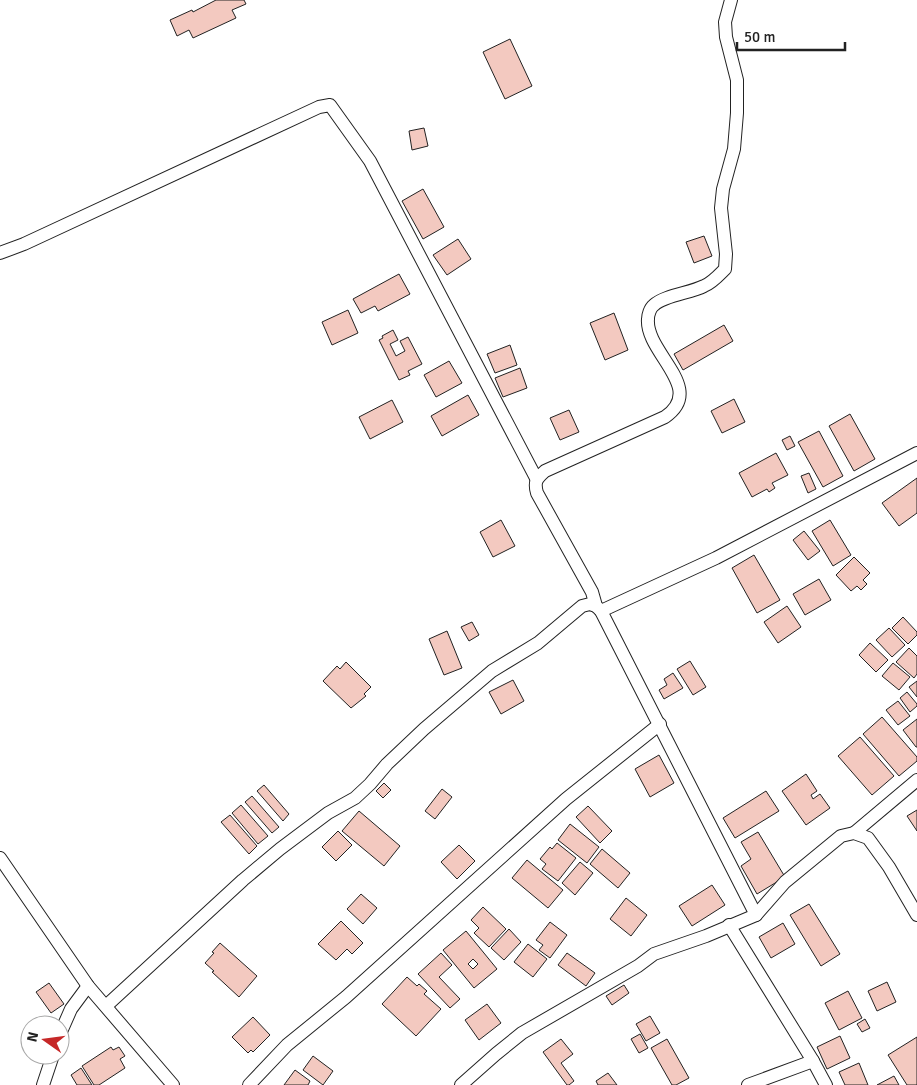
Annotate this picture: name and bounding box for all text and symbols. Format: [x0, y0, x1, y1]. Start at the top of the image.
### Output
scale bar [737, 20, 844, 52]
text: 50 m [744, 28, 775, 46]
north arrow [20, 1015, 70, 1065]
text: N [23, 1030, 42, 1044]

